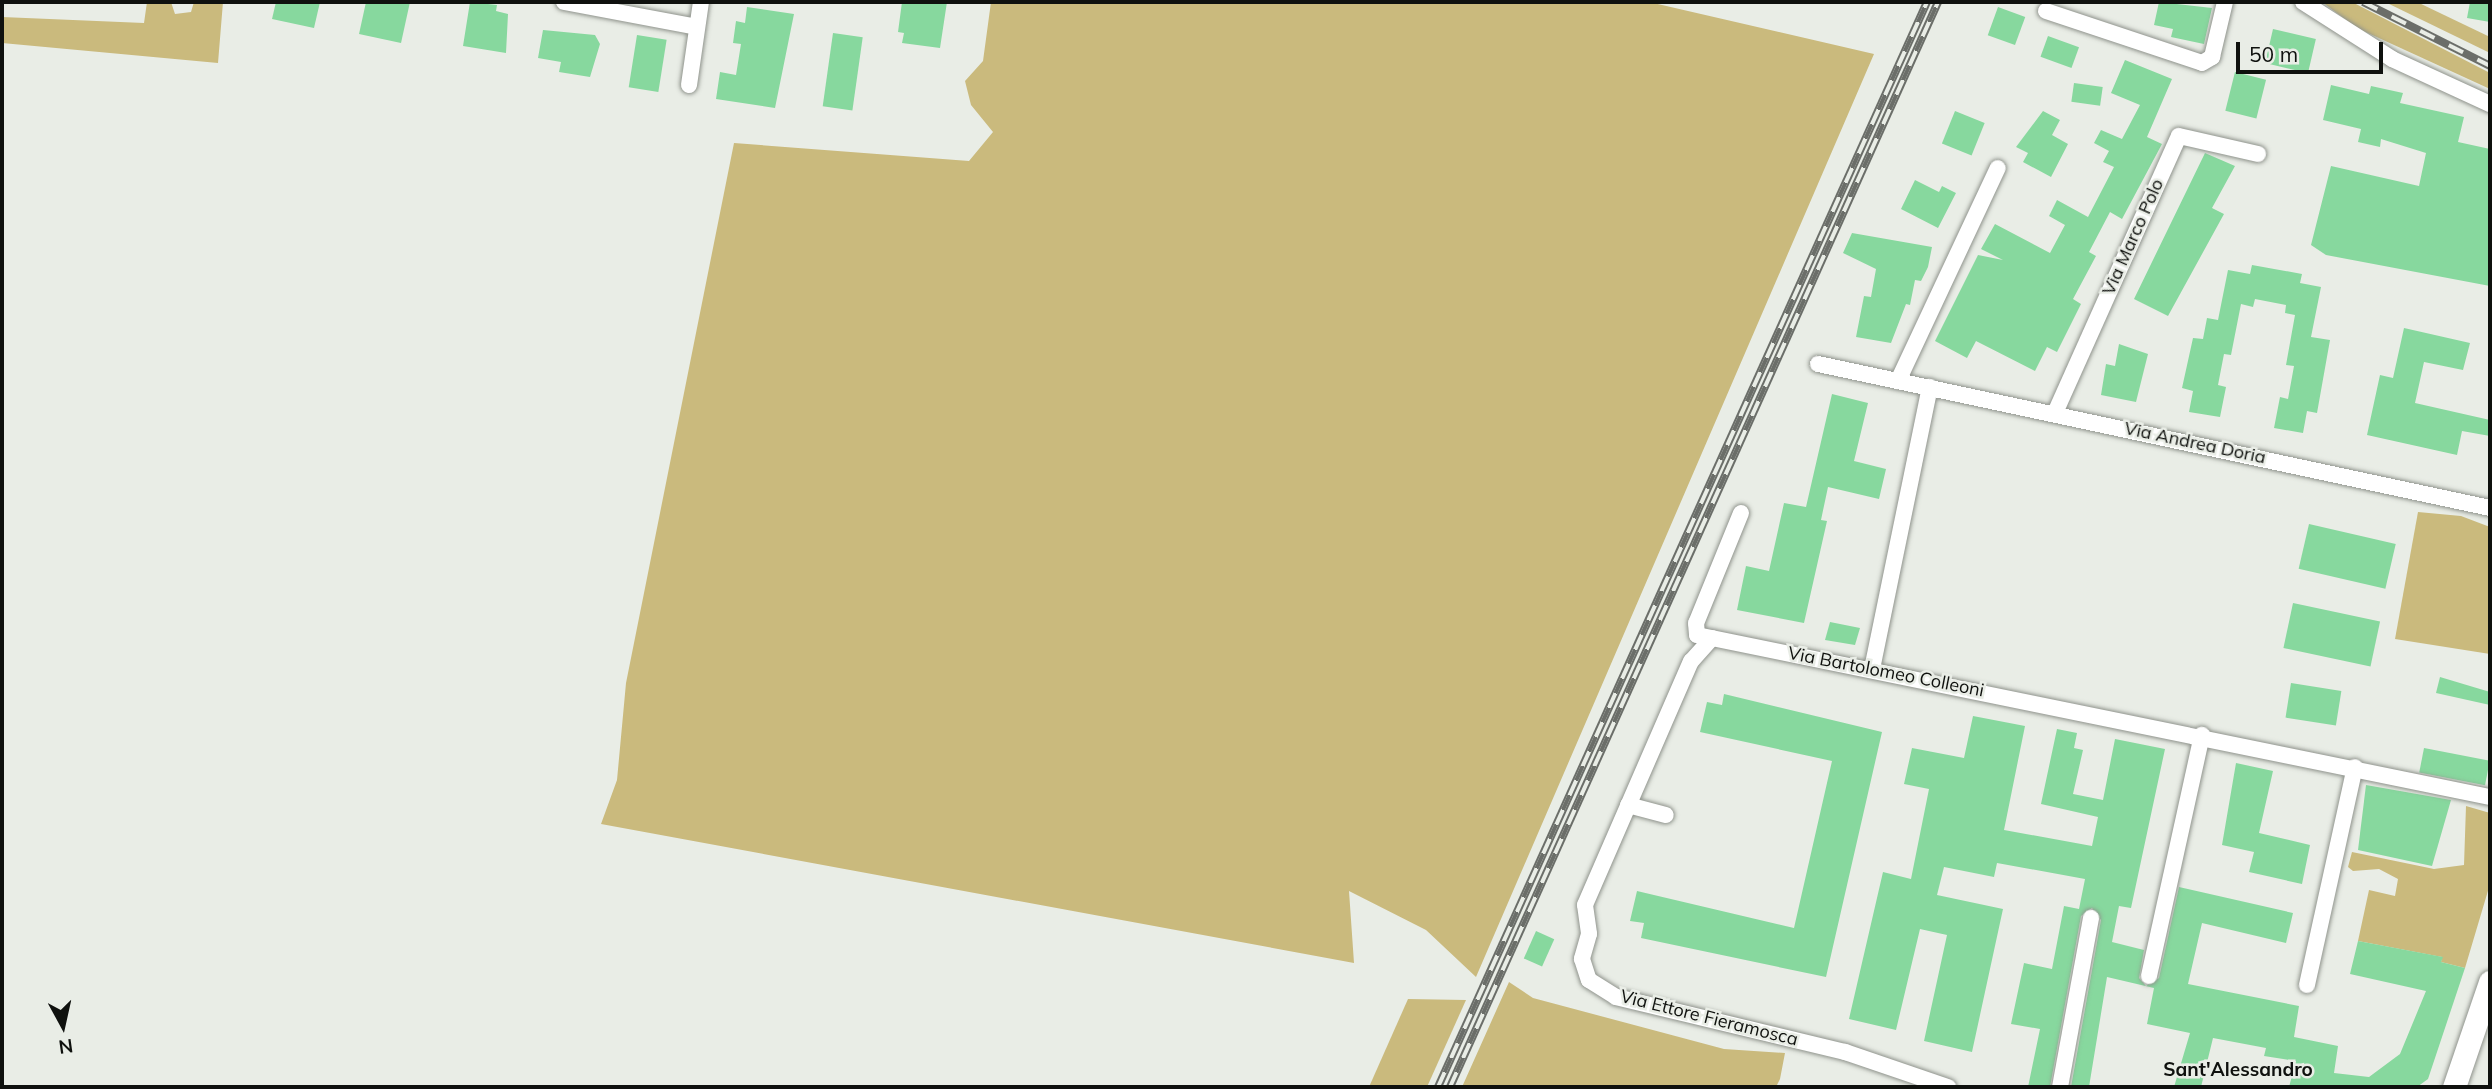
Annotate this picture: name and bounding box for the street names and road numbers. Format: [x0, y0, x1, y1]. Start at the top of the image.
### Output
street label: Via Marco Polo [2098, 176, 2168, 298]
street label: Via Andrea Doria [2122, 417, 2268, 469]
street label: Via Bartolomeo Colleoni [1786, 642, 1986, 702]
street label: Via Ettore Fieramosca [1618, 985, 1800, 1051]

